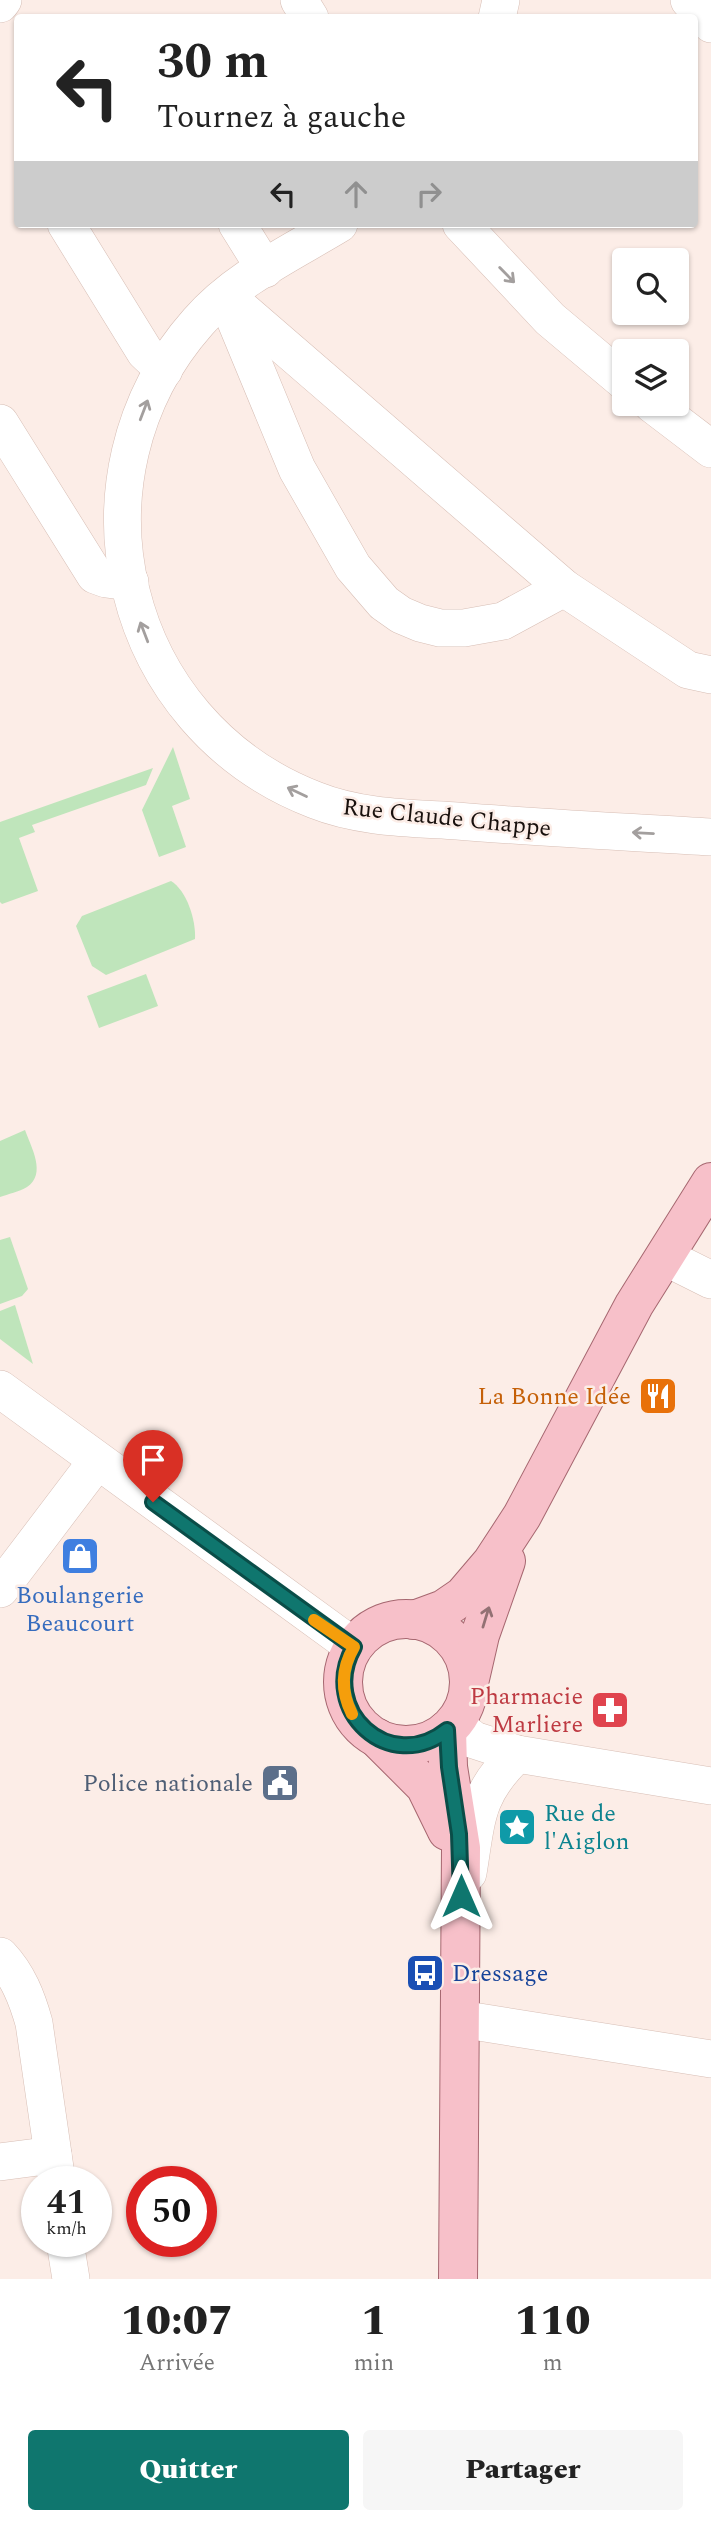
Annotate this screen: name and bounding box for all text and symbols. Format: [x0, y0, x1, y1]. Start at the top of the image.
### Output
text: 30 m [157, 25, 268, 100]
icon: left [42, 42, 133, 133]
text: Tournez à gauche [157, 93, 406, 142]
icon: left [264, 175, 302, 213]
icon: ahead [337, 175, 375, 213]
icon: right [410, 175, 448, 213]
map controls [612, 248, 689, 416]
button: search [612, 248, 689, 325]
one-way arrow [499, 266, 516, 283]
button: layers [612, 339, 689, 416]
one-way arrow [139, 400, 152, 421]
one-way arrow [136, 622, 149, 644]
one-way arrow [287, 785, 308, 798]
street label: Rue Claude Chappe [341, 789, 553, 847]
one-way arrow [632, 827, 655, 840]
restaurant icon: La Bonne Idée [637, 1375, 679, 1417]
place label: La Bonne Idée [478, 1379, 631, 1415]
pin [123, 1430, 183, 1502]
icon: arrive [134, 1441, 172, 1479]
shop icon: Boulangerie Beaucourt [59, 1535, 101, 1577]
place label: Boulangerie Beaucourt [16, 1578, 144, 1642]
one-way arrow [481, 1606, 494, 1628]
place label: Pharmacie Marliere [470, 1679, 583, 1743]
pharmacy icon: Pharmacie Marliere [589, 1689, 631, 1731]
public building icon: Police nationale [259, 1762, 301, 1804]
place label: Police nationale [83, 1766, 253, 1802]
place label: Rue de l'Aiglon [544, 1796, 629, 1860]
place icon: Rue de l'Aiglon [496, 1806, 538, 1848]
position arrow [424, 1859, 498, 1933]
bus stop icon: Dressage [404, 1952, 446, 1994]
place label: Dressage [452, 1956, 548, 1992]
speed limit sign: 50 [126, 2166, 217, 2257]
text: 41 [47, 2176, 86, 2229]
text: km/h [46, 2215, 87, 2242]
text: 10:07 [121, 2290, 233, 2353]
text: 1 [361, 2290, 387, 2353]
text: 110 [515, 2290, 590, 2353]
text: Arrivée [139, 2346, 215, 2381]
text: min [354, 2346, 394, 2381]
text: m [543, 2346, 562, 2381]
button: Quitter [28, 2430, 349, 2510]
button: Partager [363, 2430, 683, 2510]

